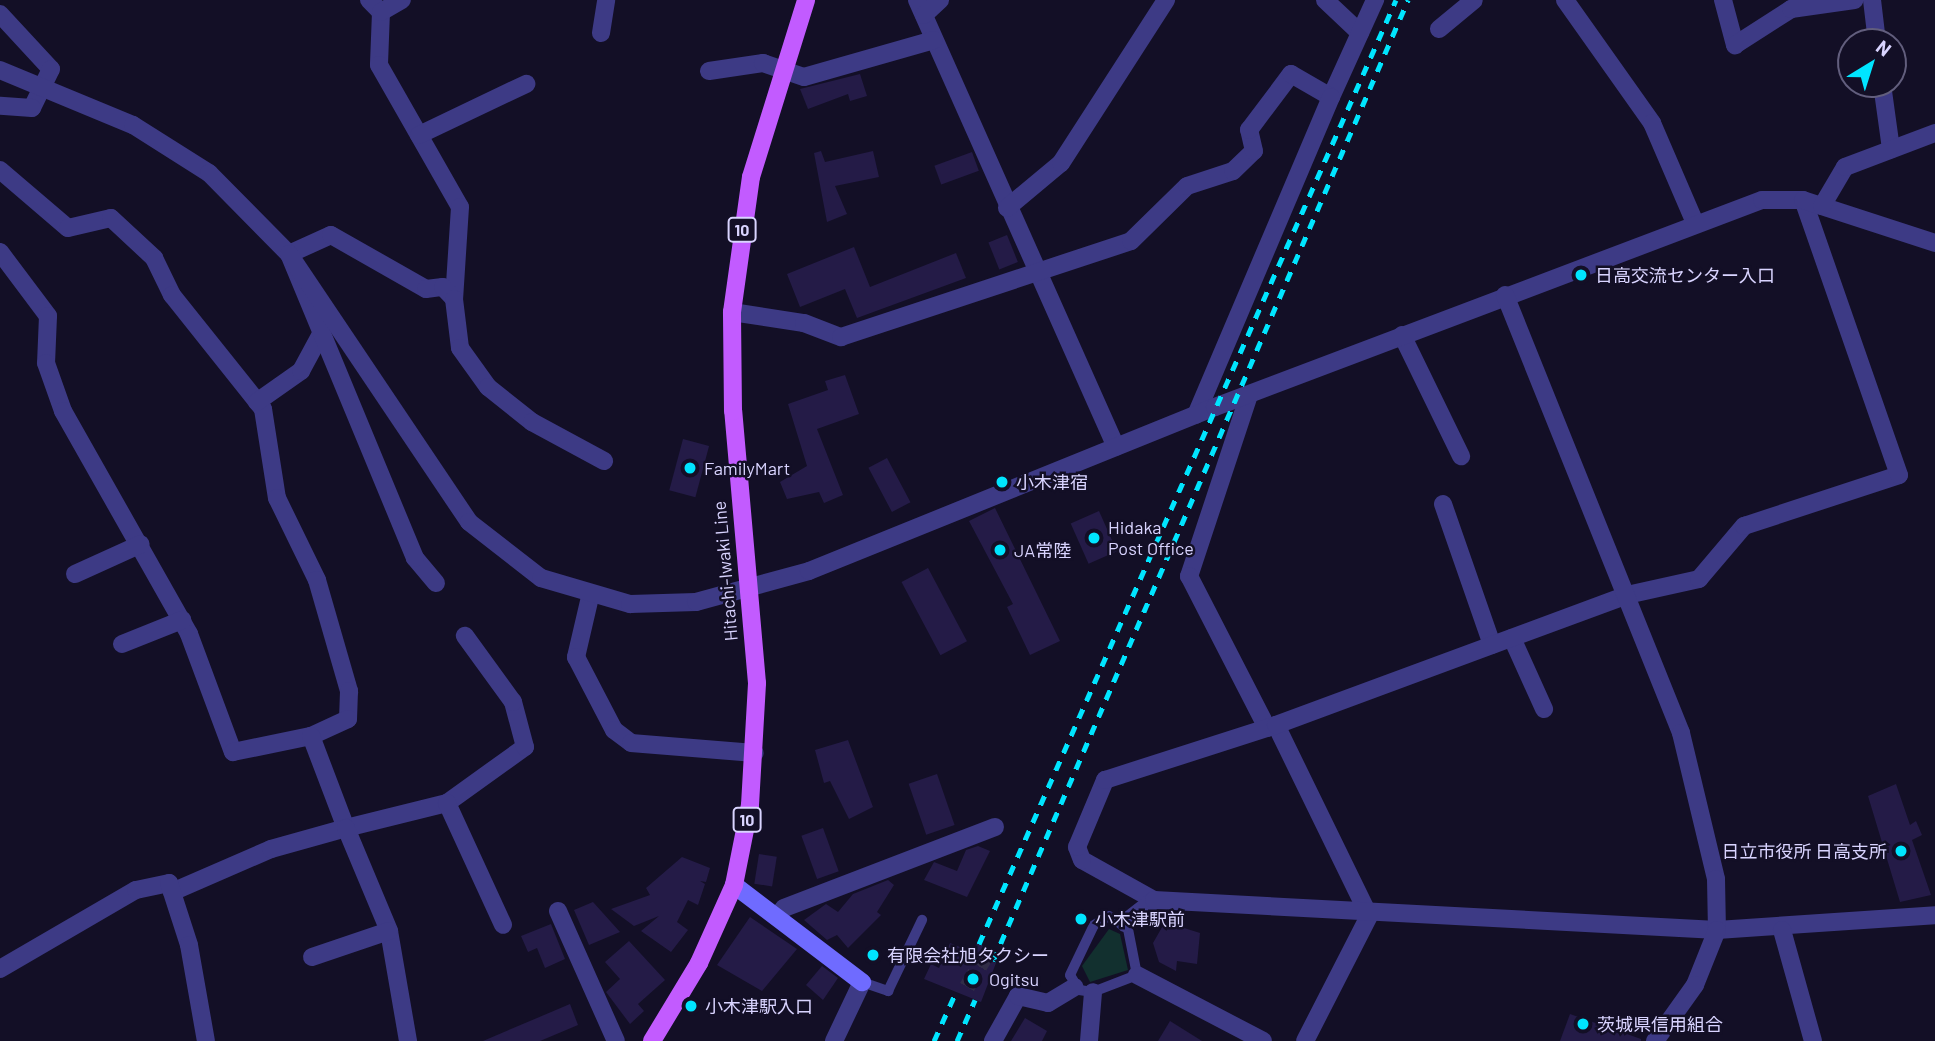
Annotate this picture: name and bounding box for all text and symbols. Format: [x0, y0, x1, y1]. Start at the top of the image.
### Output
north arrow [1837, 28, 1907, 98]
text: N [1872, 35, 1896, 61]
road number: 10 [726, 218, 758, 242]
place label: 日高交流センター入口 [1595, 264, 1775, 286]
marker: 日高交流センター入口 [1573, 267, 1589, 283]
place label: FamilyMart [704, 457, 790, 479]
marker: FamilyMart [682, 460, 698, 476]
place label: 小木津宿 [1016, 471, 1088, 493]
marker: 小木津宿 [994, 474, 1010, 490]
street label: Hitachi-Iwaki Line [708, 500, 742, 642]
place label: Hidaka Post Office [1108, 517, 1194, 560]
marker: Hidaka Post Office [1086, 530, 1102, 546]
place label: JA常陸 [1014, 539, 1071, 561]
marker: JA常陸 [992, 542, 1008, 558]
road number: 10 [731, 807, 763, 832]
place label: 日立市役所 日高支所 [1721, 840, 1887, 862]
marker: 日立市役所 日高支所 [1893, 843, 1909, 859]
place label: 小木津駅前 [1095, 908, 1185, 930]
marker: 小木津駅前 [1073, 911, 1089, 927]
place label: 有限会社旭タクシー [887, 944, 1049, 966]
marker: 有限会社旭タクシー [865, 947, 881, 963]
place label: Ogitsu [989, 968, 1039, 990]
marker: Ogitsu [963, 969, 983, 989]
place label: 小木津駅入口 [705, 995, 813, 1017]
marker: 小木津駅入口 [683, 998, 699, 1014]
place label: 茨城県信用組合 [1597, 1013, 1723, 1035]
marker: 茨城県信用組合 [1575, 1016, 1591, 1032]

